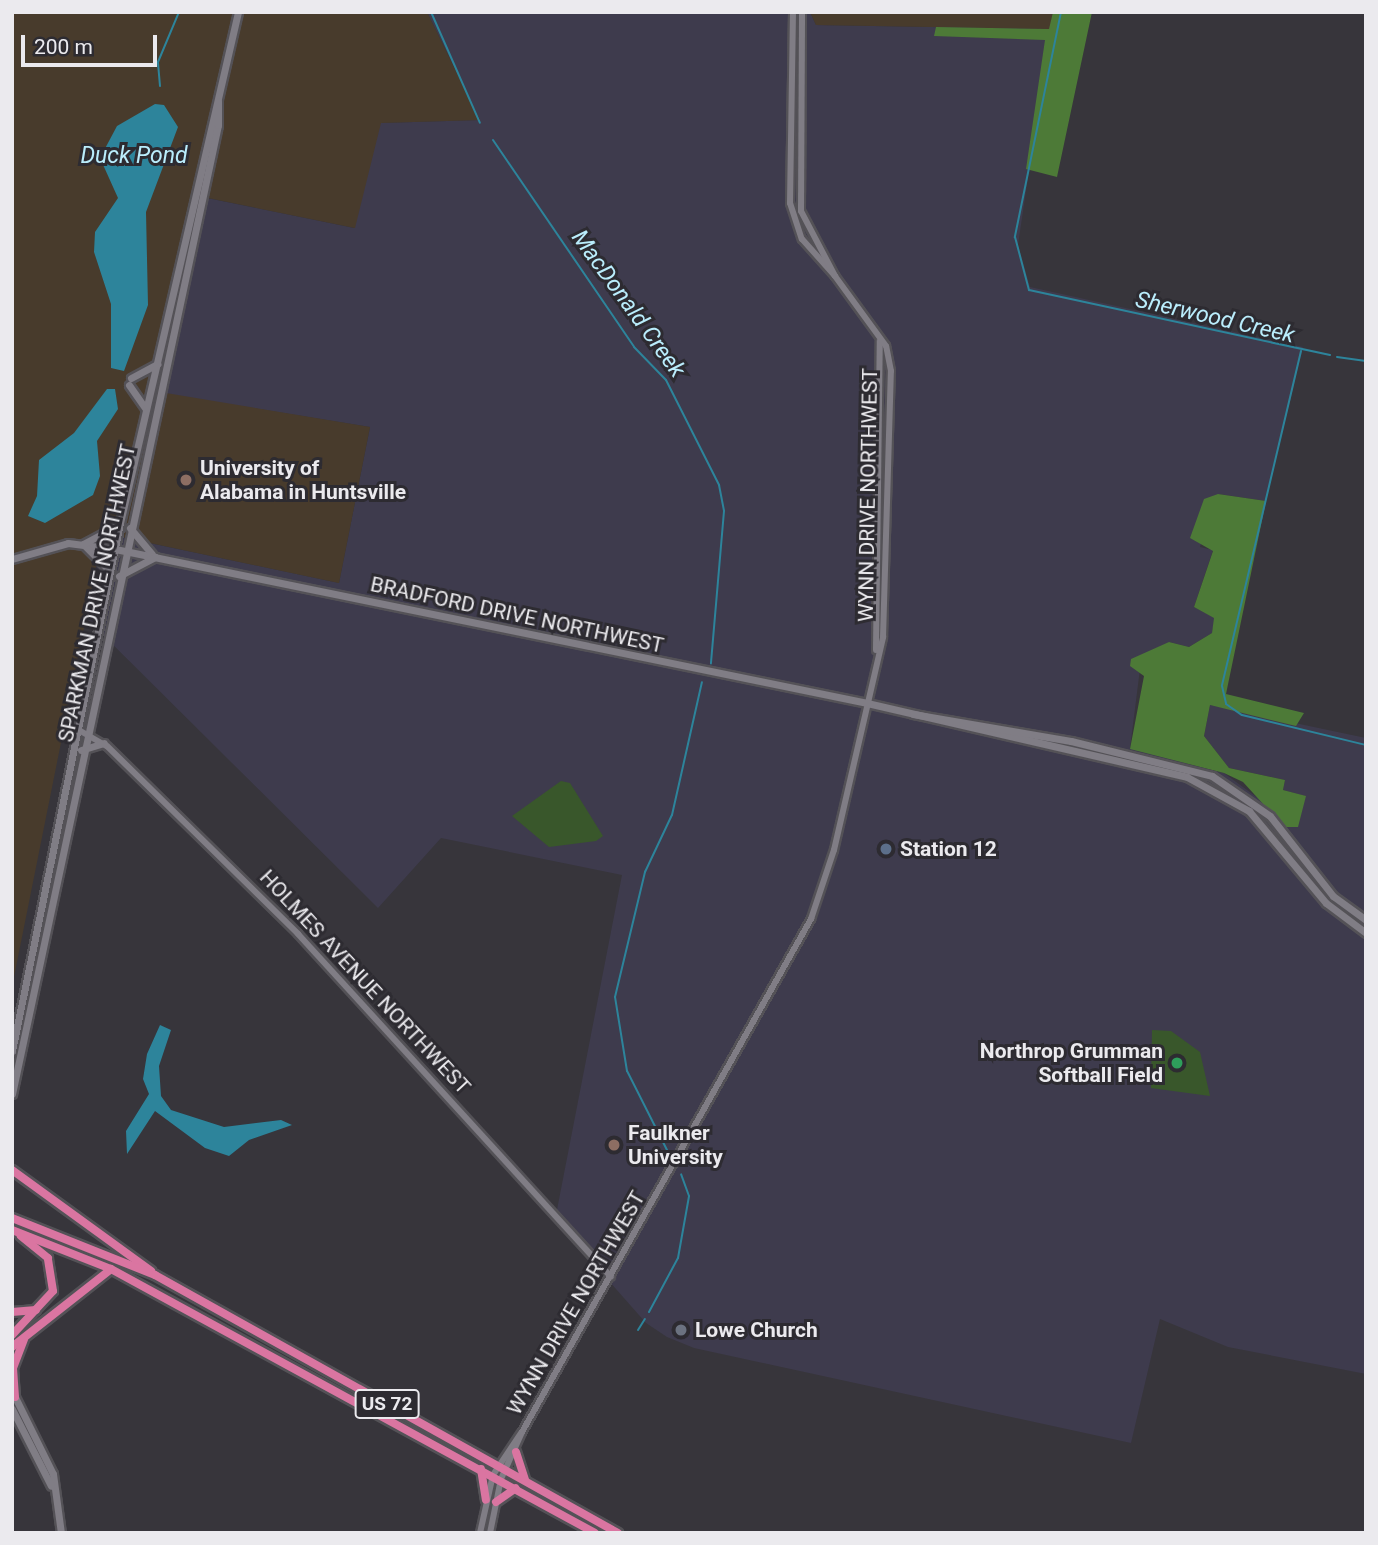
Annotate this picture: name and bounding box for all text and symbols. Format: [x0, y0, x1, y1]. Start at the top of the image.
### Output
scale bar [24, 21, 161, 65]
text: 200 m [34, 35, 93, 59]
water label: Duck Pond [80, 142, 188, 170]
water label: MacDonald Creek [565, 225, 691, 383]
water label: Sherwood Creek [1133, 286, 1297, 350]
street label: WYNN DRIVE NORTHWEST [853, 368, 883, 622]
street label: SPARKMAN DRIVE NORTHWEST [53, 442, 141, 744]
place label: University of Alabama in Huntsville [200, 455, 406, 505]
marker: University of Alabama in Huntsville [178, 472, 194, 488]
street label: BRADFORD DRIVE NORTHWEST [368, 572, 666, 658]
place label: Station 12 [900, 836, 997, 862]
marker: Station 12 [878, 841, 894, 857]
street label: HOLMES AVENUE NORTHWEST [254, 865, 476, 1099]
place label: Northrop Grumman Softball Field [980, 1038, 1163, 1088]
marker: Northrop Grumman Softball Field [1169, 1055, 1185, 1071]
place label: Faulkner University [628, 1120, 723, 1170]
marker: Faulkner University [606, 1137, 622, 1153]
street label: WYNN DRIVE NORTHWEST [502, 1187, 650, 1419]
place label: Lowe Church [695, 1317, 818, 1343]
marker: Lowe Church [673, 1322, 689, 1338]
road number: US 72 [354, 1388, 420, 1420]

